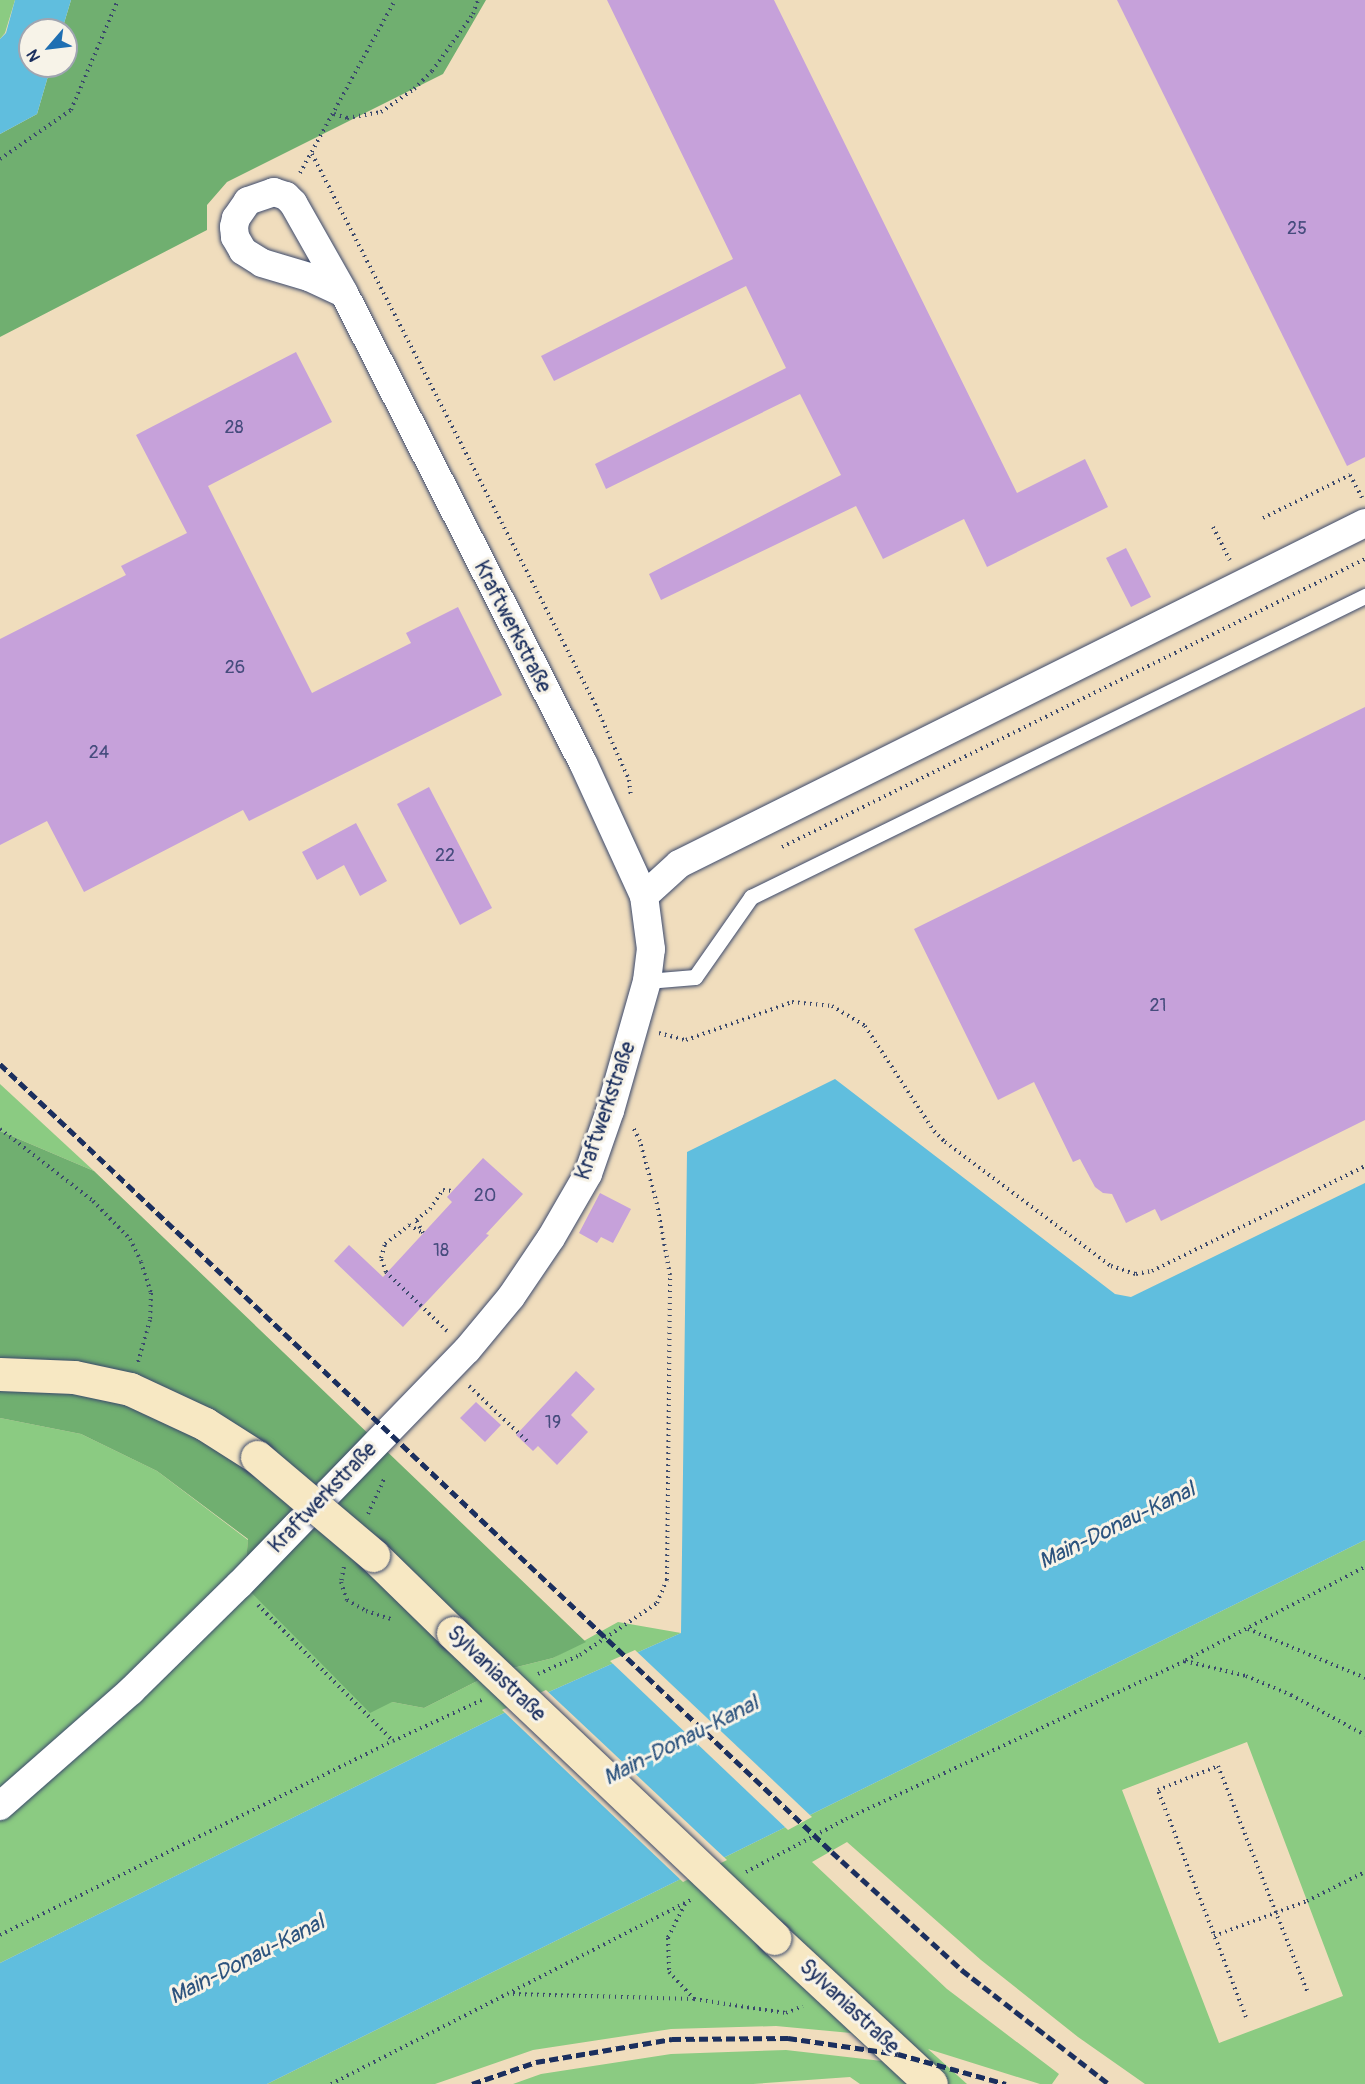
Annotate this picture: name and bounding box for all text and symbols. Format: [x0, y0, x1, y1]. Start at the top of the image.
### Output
north arrow [18, 18, 78, 78]
text: N [23, 46, 45, 65]
house number: 25 [1287, 218, 1307, 240]
house number: 28 [224, 417, 244, 439]
street label: Kraftwerkstraße [468, 557, 556, 697]
house number: 26 [225, 657, 245, 679]
house number: 24 [89, 742, 109, 764]
house number: 22 [435, 845, 455, 867]
house number: 21 [1149, 995, 1167, 1017]
street label: Kraftwerkstraße [571, 1039, 641, 1183]
house number: 20 [474, 1185, 496, 1207]
house number: 18 [433, 1240, 449, 1262]
house number: 19 [545, 1412, 561, 1434]
street label: Kraftwerkstraße [264, 1437, 382, 1559]
water label: Main-Donau-Kanal [1035, 1477, 1199, 1575]
street label: Sylvaniastraße [442, 1621, 550, 1727]
water label: Main-Donau-Kanal [599, 1691, 763, 1791]
water label: Main-Donau-Kanal [165, 1910, 329, 2010]
street label: Sylvaniastraße [794, 1954, 904, 2060]

